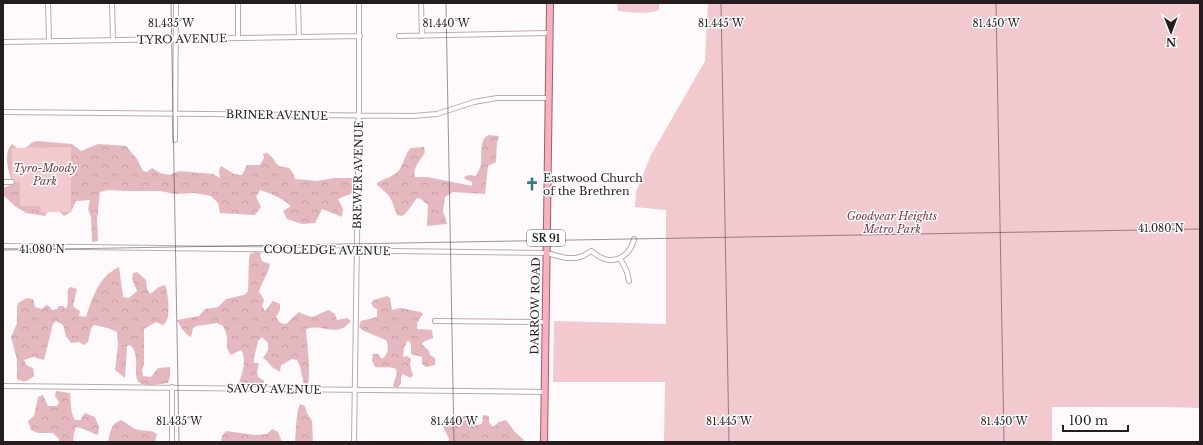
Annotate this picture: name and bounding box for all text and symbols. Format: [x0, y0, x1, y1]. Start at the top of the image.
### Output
north arrow [1151, 12, 1191, 52]
text: 81.435°W [148, 17, 194, 30]
text: 81.440°W [422, 17, 470, 30]
text: 81.445°W [698, 17, 744, 30]
text: 81.450°W [972, 17, 1020, 30]
street label: TYRO AVENUE [137, 31, 227, 47]
text: N [1165, 35, 1176, 49]
street label: BRINER AVENUE [226, 107, 328, 123]
street label: BREWER AVENUE [350, 121, 366, 229]
park label: Tyro-Moody Park [13, 161, 77, 188]
place label: Eastwood Church of the Brethren [543, 171, 643, 198]
church icon: Eastwood Church of the Brethren [524, 176, 540, 192]
park label: Goodyear Heights Metro Park [847, 209, 937, 236]
text: 41.080°N [1138, 222, 1184, 235]
road number: SR 91 [527, 230, 565, 246]
street label: COOLEDGE AVENUE [263, 242, 391, 258]
text: 41.080°N [19, 243, 65, 256]
street label: DARROW ROAD [527, 257, 543, 355]
street label: SAVOY AVENUE [226, 381, 322, 397]
scale bar [1063, 407, 1128, 433]
text: 100 m [1069, 413, 1108, 428]
text: 81.435°W [156, 415, 202, 428]
text: 81.440°W [430, 415, 478, 428]
text: 81.445°W [706, 415, 752, 428]
text: 81.450°W [980, 415, 1028, 428]

